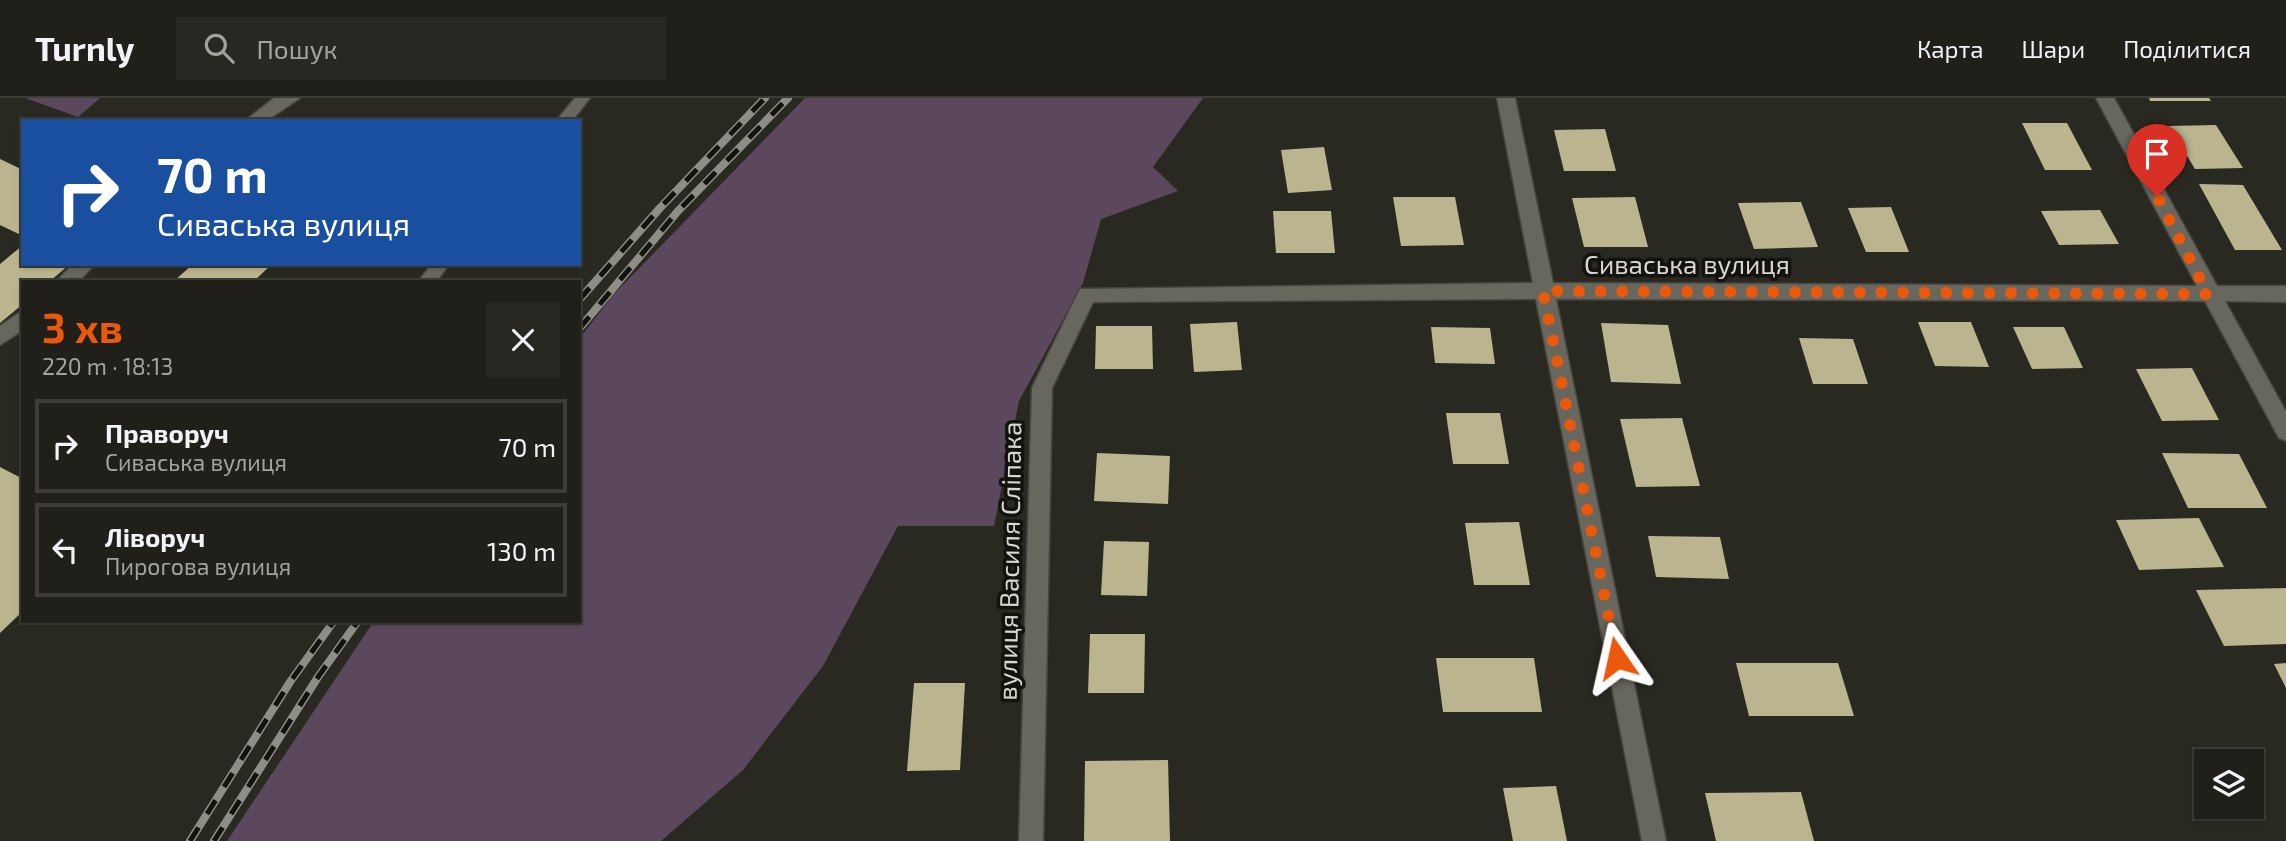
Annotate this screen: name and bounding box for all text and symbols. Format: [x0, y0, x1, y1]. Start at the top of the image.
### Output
search box [176, 17, 666, 80]
text: Turnly [35, 28, 134, 68]
icon: search [200, 29, 238, 67]
text: Пошук [256, 33, 337, 64]
text: Карта [1917, 34, 1984, 63]
text: Шари [2022, 34, 2085, 63]
text: Поділитися [2123, 34, 2251, 63]
pin [2127, 124, 2187, 196]
icon: arrive [2138, 135, 2176, 173]
text: 70 m [157, 144, 268, 203]
icon: right [42, 147, 133, 238]
text: Сиваська вулиця [157, 204, 410, 242]
street label: Сиваська вулиця [1584, 248, 1790, 280]
text: 3 хв [42, 301, 123, 351]
button: close [486, 303, 560, 377]
text: 220 m · 18:13 [42, 352, 173, 380]
text: Праворуч [105, 417, 229, 448]
street label: вулиця Василя Сліпака [991, 421, 1027, 701]
icon: right [46, 427, 84, 465]
text: 70 m [498, 431, 556, 462]
text: Сиваська вулиця [105, 448, 287, 476]
text: Ліворуч [105, 521, 205, 552]
icon: left [46, 531, 84, 569]
text: 130 m [487, 535, 556, 566]
text: Пирогова вулиця [105, 552, 291, 580]
position arrow [1580, 621, 1654, 695]
map controls [2194, 749, 2264, 819]
button: layers [2194, 749, 2264, 819]

